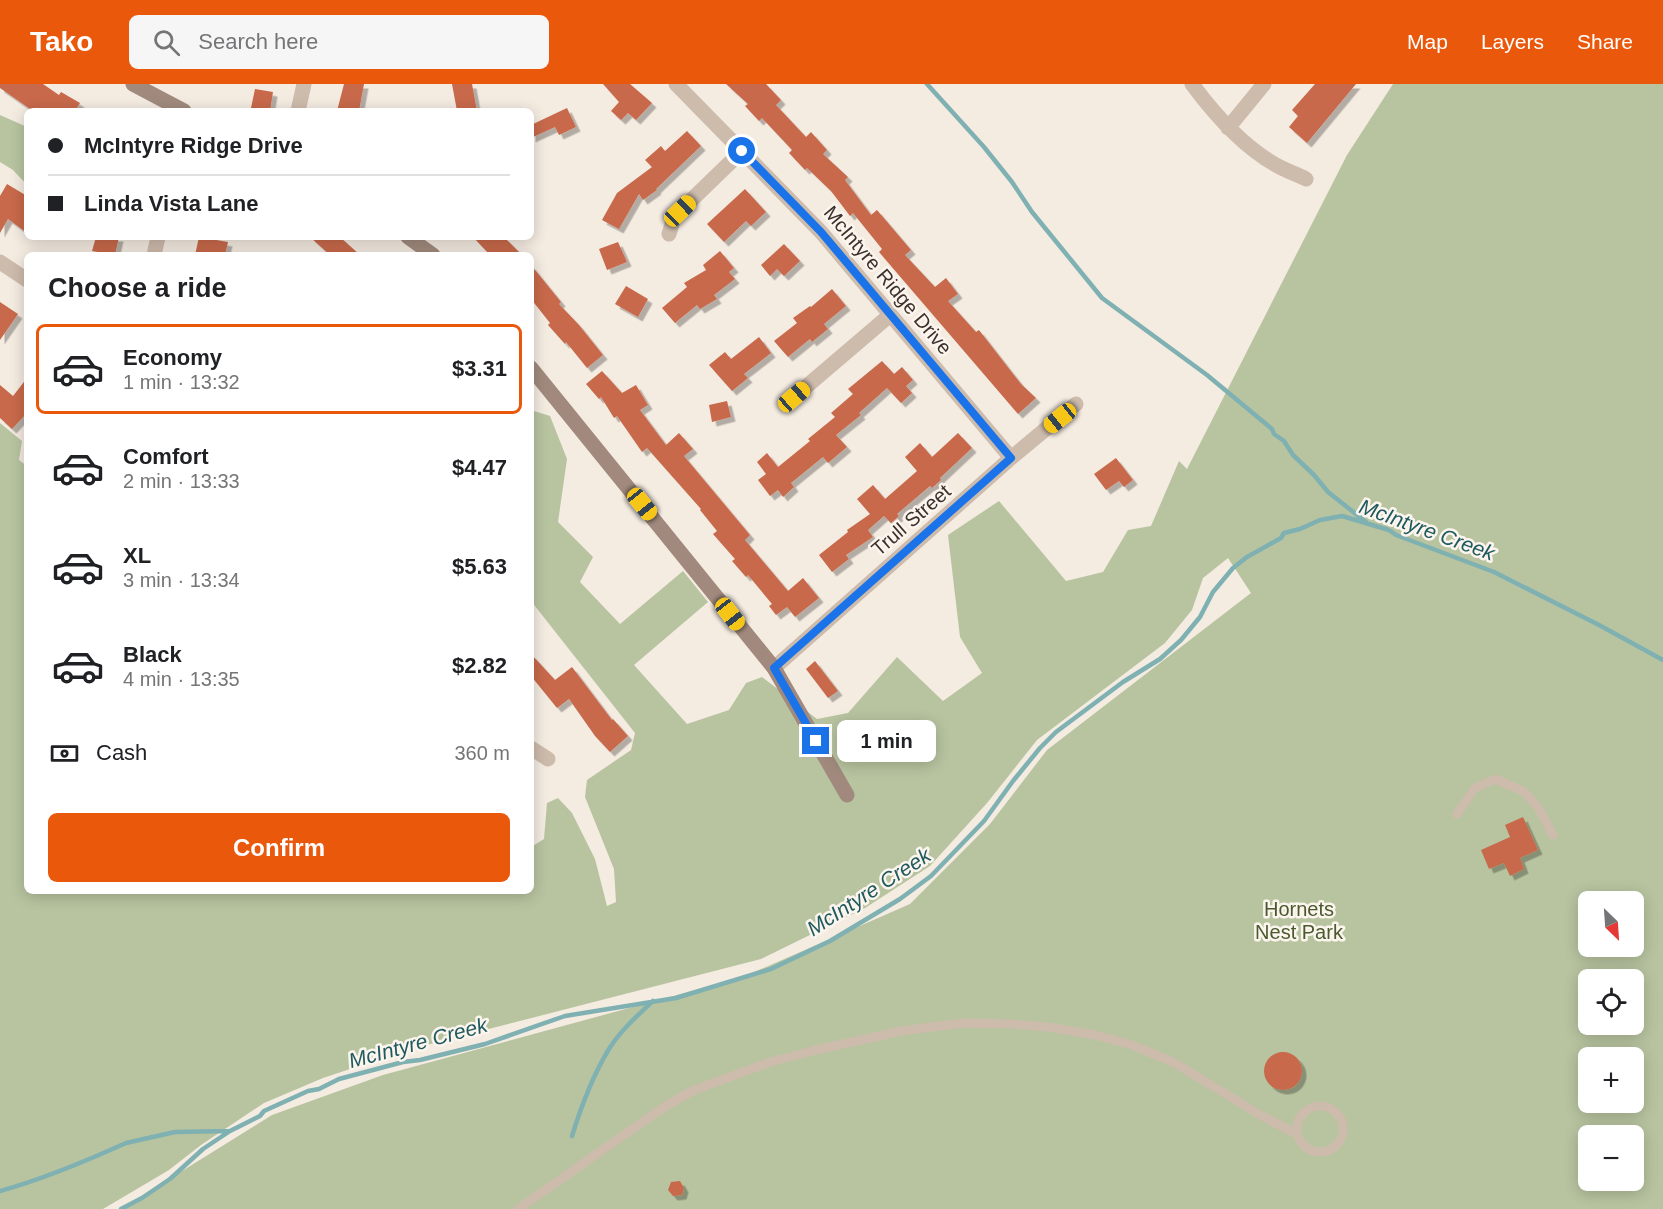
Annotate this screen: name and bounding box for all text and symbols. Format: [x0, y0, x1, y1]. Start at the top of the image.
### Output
search box [129, 15, 549, 69]
text: Tako [30, 26, 93, 57]
icon: search [150, 26, 183, 59]
text: Search here [198, 29, 318, 54]
text: Map [1407, 30, 1448, 53]
text: Layers [1481, 30, 1544, 53]
text: Share [1577, 30, 1633, 53]
text: McIntyre Ridge Drive [84, 133, 303, 158]
route start [728, 137, 755, 164]
text: Linda Vista Lane [84, 191, 258, 216]
car [661, 192, 699, 230]
street label: McIntyre Ridge Drive [820, 201, 956, 359]
text: Choose a ride [48, 273, 227, 303]
icon: car [51, 342, 105, 396]
text: Economy [123, 345, 222, 370]
text: $3.31 [452, 356, 507, 381]
text: 1 min · 13:32 [123, 371, 240, 393]
car [775, 378, 813, 416]
car [1040, 400, 1080, 436]
icon: car [51, 441, 105, 495]
text: Comfort [123, 444, 209, 469]
text: $4.47 [452, 455, 507, 480]
text: 2 min · 13:33 [123, 470, 240, 492]
street label: Trull Street [867, 480, 955, 560]
car [624, 484, 660, 524]
water label: McIntyre Creek [1356, 494, 1499, 565]
icon: car [51, 540, 105, 594]
text: XL [123, 543, 151, 568]
text: $5.63 [452, 554, 507, 579]
text: 3 min · 13:34 [123, 569, 240, 591]
car [712, 594, 748, 634]
icon: car [51, 639, 105, 693]
text: Black [123, 642, 182, 667]
text: $2.82 [452, 653, 507, 678]
text: 4 min · 13:35 [123, 668, 240, 690]
callout: 1 min [837, 720, 936, 762]
route end [802, 727, 829, 754]
text: 1 min [860, 730, 913, 752]
icon: cash [48, 737, 81, 770]
text: Cash [96, 740, 147, 765]
text: 360 m [454, 742, 510, 764]
button: Confirm [48, 813, 510, 882]
water label: McIntyre Creek [803, 842, 936, 940]
north arrow [1578, 891, 1644, 957]
map controls [1578, 891, 1644, 1191]
park label: Hornets Nest Park [1255, 898, 1344, 943]
button: locate [1578, 969, 1644, 1035]
water label: McIntyre Creek [346, 1013, 491, 1072]
button: + [1578, 1047, 1644, 1113]
button: − [1578, 1125, 1644, 1191]

